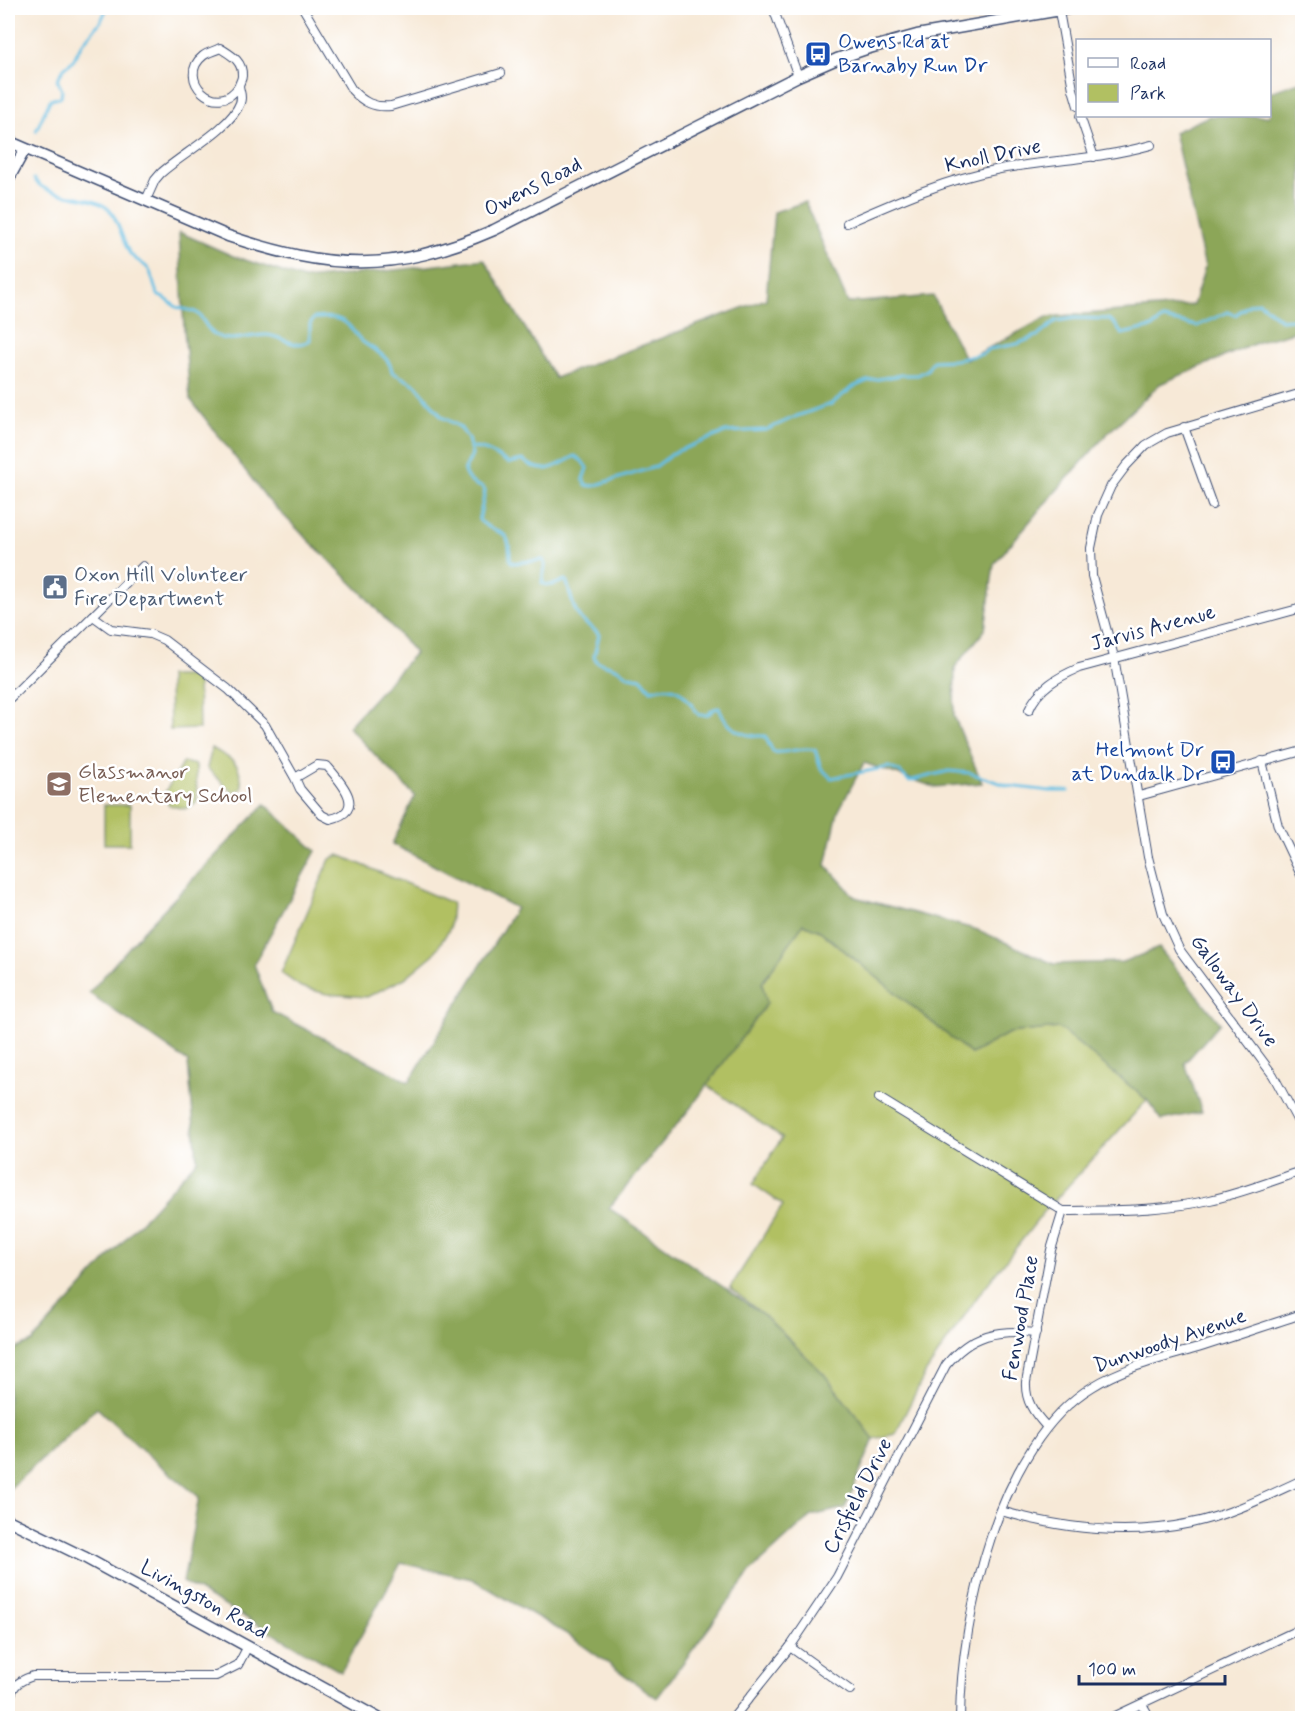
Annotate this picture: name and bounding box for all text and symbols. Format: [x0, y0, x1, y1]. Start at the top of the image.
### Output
place label: Owens Rd at Barnaby Run Dr [838, 28, 988, 80]
bus stop icon: Owens Rd at Barnaby Run Dr [803, 39, 833, 69]
legend [1076, 39, 1271, 117]
text: Road [1130, 52, 1166, 76]
text: Park [1130, 82, 1166, 106]
street label: Knoll Drive [942, 132, 1044, 180]
street label: Owens Road [479, 150, 587, 224]
place label: Oxon Hill Volunteer Fire Department [74, 561, 248, 613]
public building icon: Oxon Hill Volunteer Fire Department [40, 572, 70, 602]
street label: Jarvis Avenue [1087, 598, 1219, 658]
place label: Helmont Dr at Dundalk Dr [1072, 736, 1204, 788]
bus stop icon: Helmont Dr at Dundalk Dr [1208, 747, 1238, 777]
place label: Glassmanor Elementary School [78, 758, 253, 810]
school or university icon: Glassmanor Elementary School [44, 769, 74, 799]
street label: Galloway Drive [1184, 929, 1284, 1053]
street label: Fenwood Place [996, 1253, 1046, 1383]
street label: Dunwoody Avenue [1090, 1302, 1250, 1380]
street label: Crisfield Drive [817, 1433, 899, 1559]
street label: Livingston Road [135, 1553, 273, 1647]
scale bar [1079, 1648, 1224, 1686]
text: 100 m [1088, 1658, 1136, 1682]

